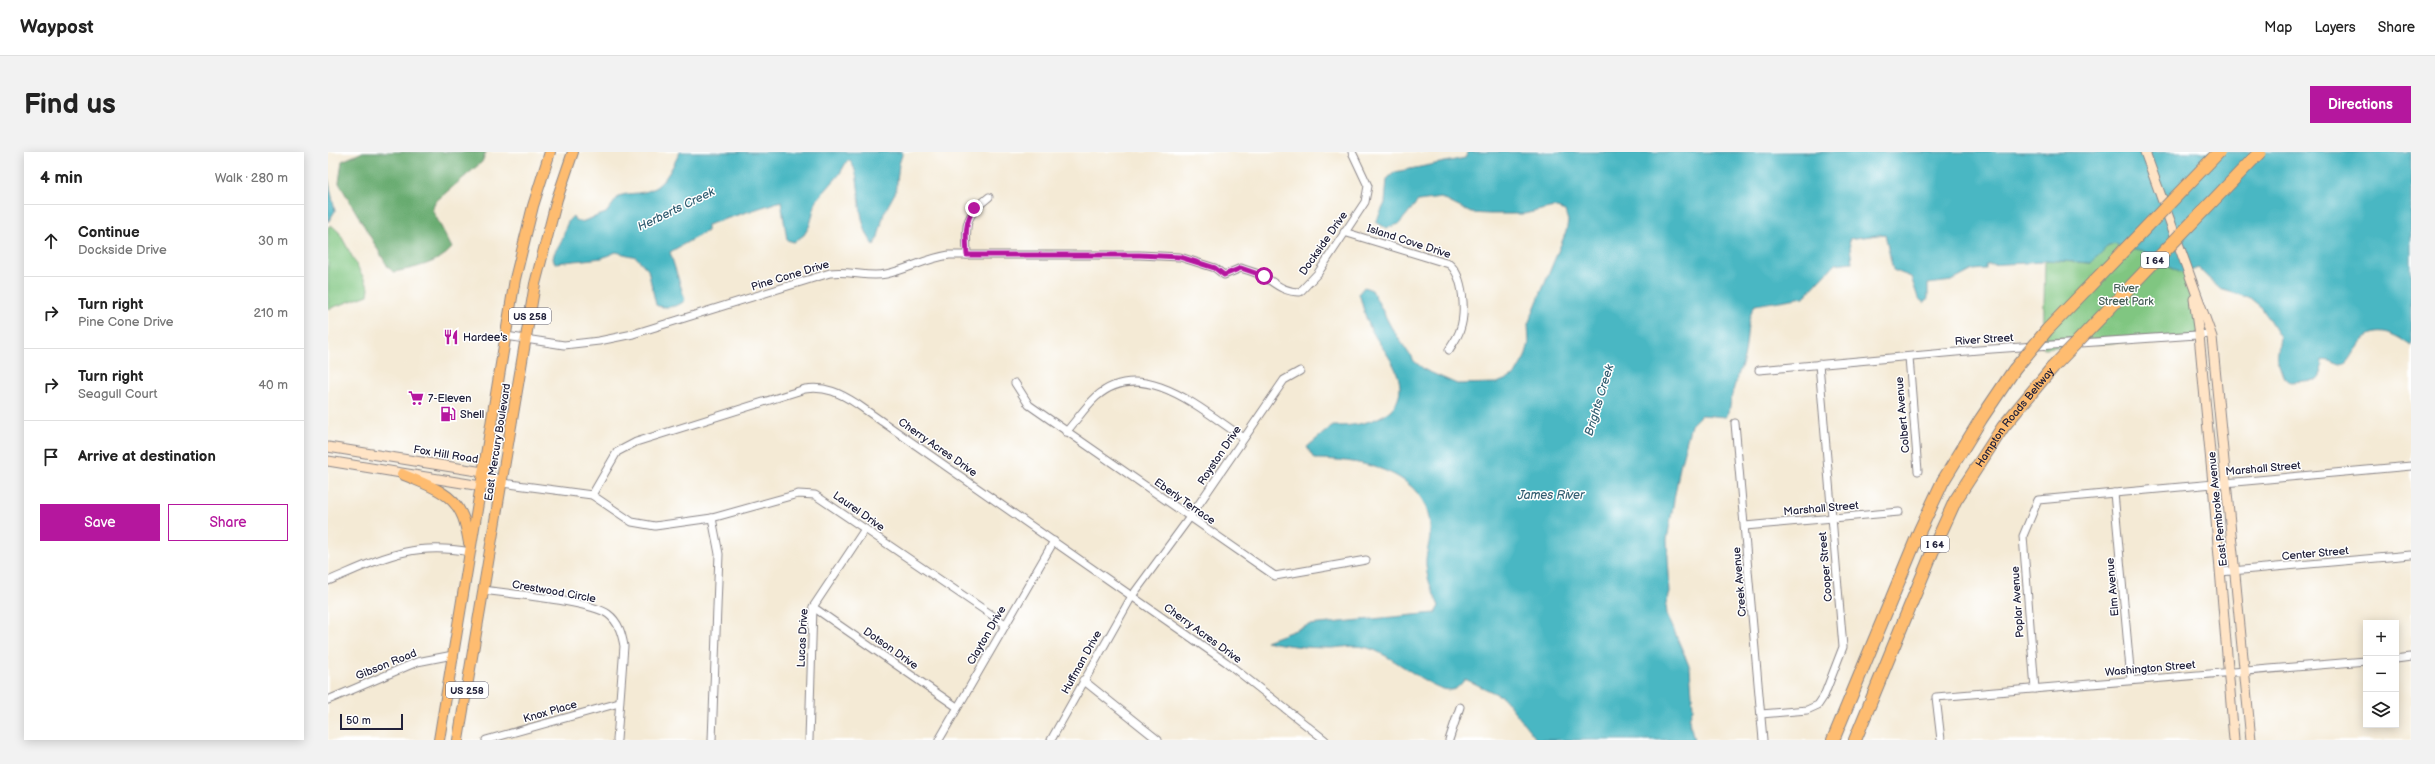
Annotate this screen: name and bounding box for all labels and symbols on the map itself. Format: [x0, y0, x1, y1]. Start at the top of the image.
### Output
water label: Herberts Creek [635, 184, 718, 235]
route end [965, 199, 983, 217]
street label: Dockside Drive [1297, 208, 1351, 278]
street label: Island Cove Drive [1365, 222, 1453, 261]
road number: I 64 [2141, 252, 2169, 268]
street label: Pine Cone Drive [750, 257, 831, 294]
route start [1255, 267, 1273, 285]
park label: River Street Park [2098, 282, 2154, 308]
road number: US 258 [509, 308, 551, 324]
restaurant icon: Hardee's [442, 328, 460, 346]
place label: Hardee's [463, 331, 508, 344]
street label: River Street [1954, 331, 2014, 348]
water label: Brights Creek [1582, 362, 1618, 438]
street label: Hampton Roads Beltway [1973, 365, 2057, 470]
street label: Colbert Avenue [1893, 376, 1912, 454]
street label: East Mercury Boulevard [482, 382, 513, 502]
supermarket icon: 7-Eleven [407, 389, 425, 407]
place label: 7-Eleven [428, 392, 471, 405]
fuel station icon: Shell [439, 405, 457, 423]
place label: Shell [460, 408, 484, 421]
street label: Cherry Acres Drive [896, 415, 980, 480]
street label: Royston Drive [1195, 423, 1244, 487]
street label: Fox Hill Road [413, 443, 479, 466]
street label: East Pembroke Avenue [2205, 450, 2230, 567]
street label: Marshall Street [2225, 459, 2302, 478]
street label: Eberly Terrace [1152, 476, 1218, 528]
water label: James River [1517, 488, 1586, 503]
street label: Laurel Drive [830, 489, 887, 534]
street label: Marshall Street [1783, 499, 1860, 518]
street label: Cooper Street [1816, 531, 1835, 602]
road number: I 64 [1921, 536, 1949, 552]
street label: Center Street [2281, 544, 2350, 563]
street label: Creek Avenue [1730, 546, 1749, 617]
street label: Elm Avenue [2103, 557, 2122, 617]
street label: Poplar Avenue [2008, 565, 2026, 638]
street label: Crestwood Circle [511, 578, 597, 605]
street label: Cherry Acres Drive [1161, 601, 1245, 666]
street label: Clayton Drive [964, 603, 1009, 667]
street label: Lucas Drive [794, 608, 811, 668]
street label: Dotson Drive [861, 625, 921, 672]
street label: Huffman Drive [1059, 628, 1104, 696]
street label: Gibson Road [354, 646, 419, 683]
street label: Washington Street [2104, 658, 2196, 679]
road number: US 258 [446, 682, 488, 698]
street label: Knox Place [522, 697, 579, 725]
scale bar [340, 712, 403, 731]

